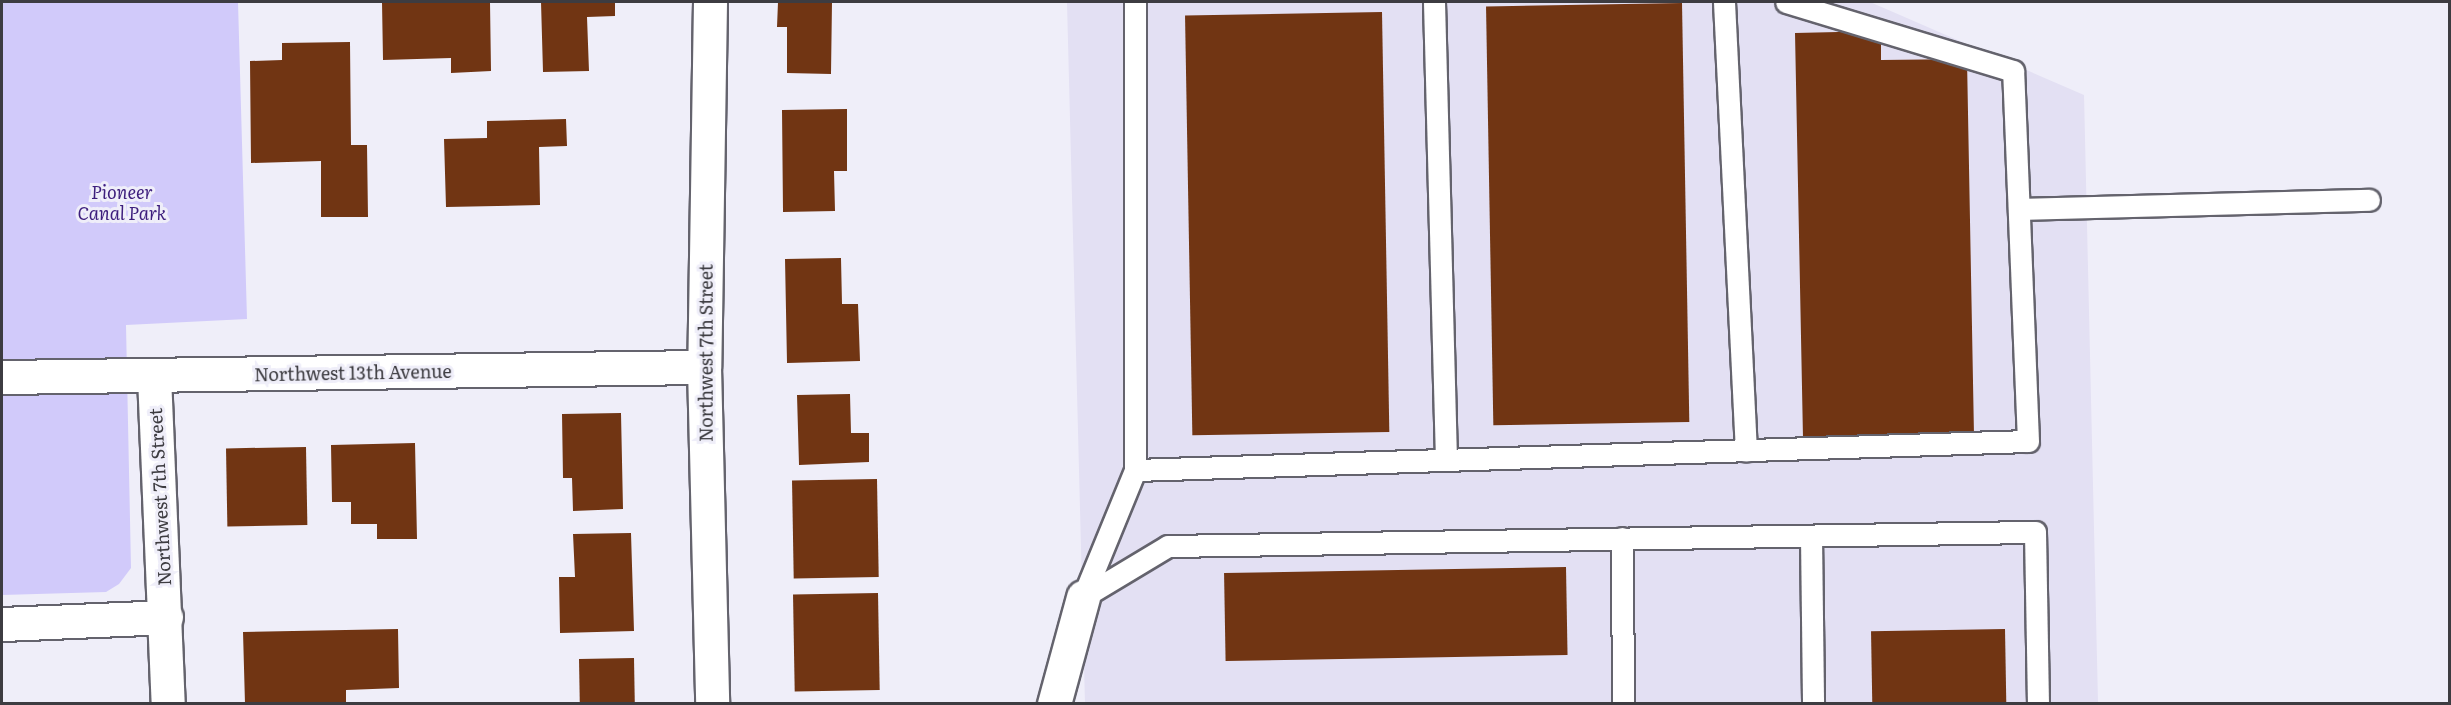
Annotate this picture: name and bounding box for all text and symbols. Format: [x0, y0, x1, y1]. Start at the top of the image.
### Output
park label: Pioneer Canal Park [78, 182, 166, 224]
street label: Northwest 7th Street [695, 264, 717, 442]
street label: Northwest 13th Avenue [254, 360, 452, 386]
street label: Northwest 7th Street [145, 408, 175, 586]

